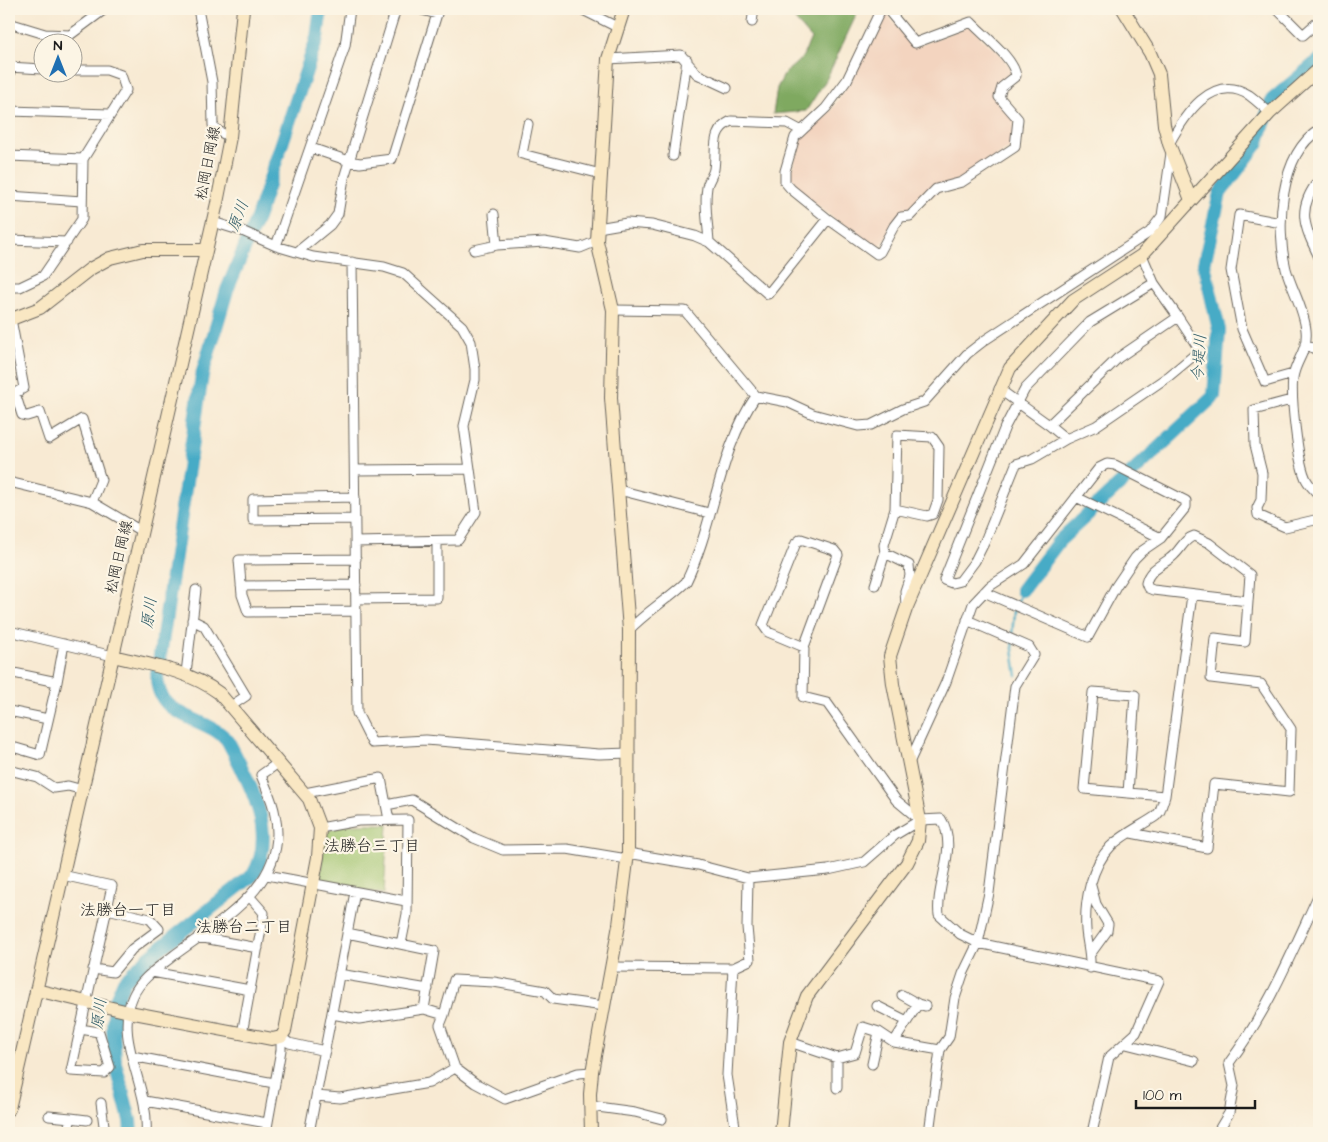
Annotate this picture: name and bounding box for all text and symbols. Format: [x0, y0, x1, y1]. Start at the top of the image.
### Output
north arrow [32, 32, 82, 82]
text: N [54, 36, 63, 56]
street label: 松岡日岡線 [191, 124, 225, 202]
water label: 原川 [222, 197, 254, 235]
water label: 今堤川 [1186, 333, 1212, 383]
street label: 松岡日岡線 [100, 518, 138, 596]
water label: 原川 [136, 596, 162, 630]
district label: 法勝台三丁目 [324, 835, 420, 857]
district label: 法勝台一丁目 [80, 899, 176, 921]
district label: 法勝台二丁目 [196, 916, 292, 938]
water label: 原川 [86, 997, 112, 1031]
scale bar [1136, 1077, 1254, 1109]
text: 100 m [1143, 1085, 1182, 1106]

